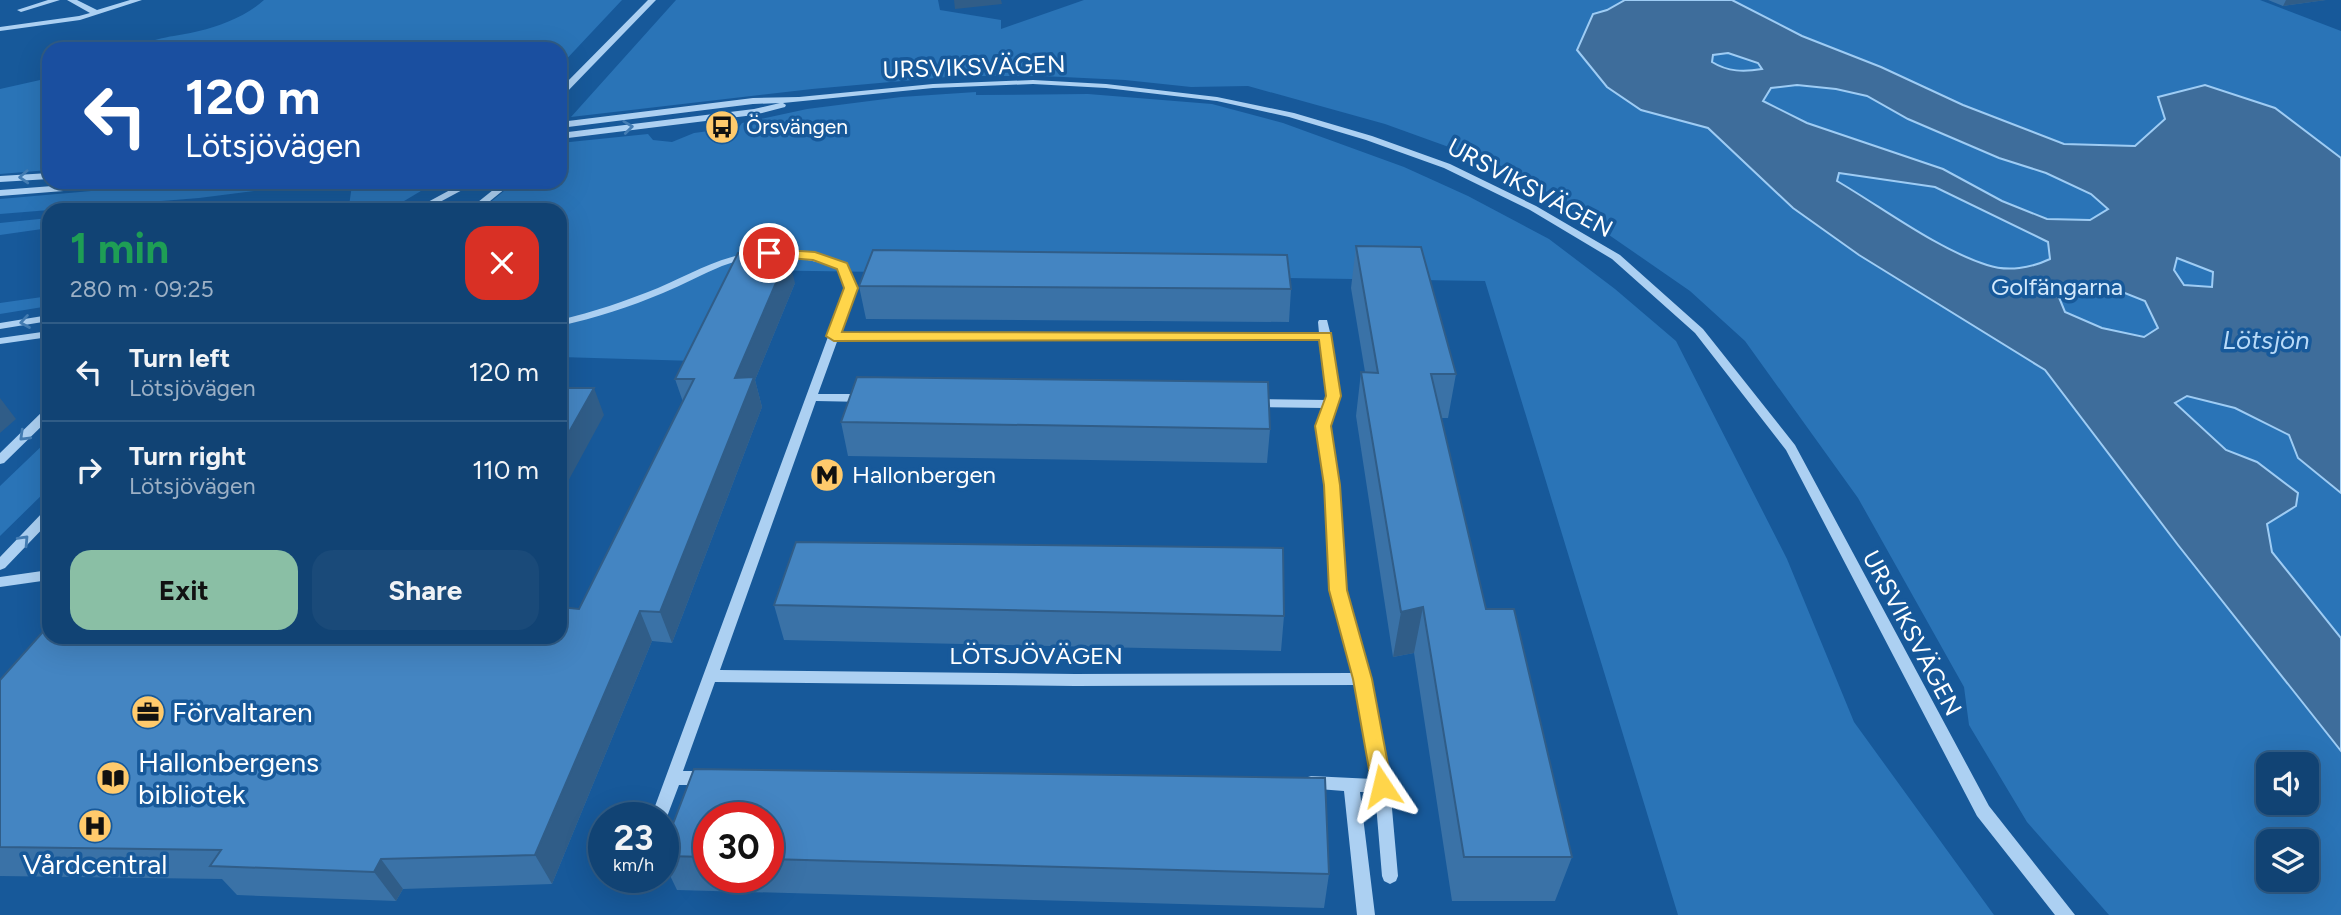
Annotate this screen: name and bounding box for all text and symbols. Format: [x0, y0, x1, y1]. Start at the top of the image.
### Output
street label: URSVIKSVÄGEN [882, 49, 1066, 84]
text: 120 m [185, 67, 320, 126]
icon: left [70, 70, 161, 161]
bus stop icon: Örsvängen [703, 108, 741, 146]
place label: Örsvängen [746, 114, 848, 139]
one-way arrow [622, 120, 634, 135]
text: Lötsjövägen [185, 127, 361, 165]
street label: URSVIKSVÄGEN [1443, 132, 1618, 243]
one-way arrow [19, 170, 30, 185]
text: 1 min [70, 223, 169, 274]
pin [739, 223, 799, 283]
button: close [465, 226, 539, 300]
icon: arrive [750, 234, 788, 272]
park label: Golfängarna [1991, 272, 2123, 301]
text: 280 m · 09:25 [70, 275, 214, 303]
one-way arrow [19, 314, 30, 329]
water label: Lötsjön [2222, 324, 2310, 356]
text: Turn left [129, 342, 230, 374]
icon: left [70, 353, 108, 391]
text: 120 m [469, 356, 539, 388]
text: Lötsjövägen [129, 374, 256, 402]
one-way arrow [20, 428, 33, 441]
text: Turn right [129, 440, 246, 472]
icon: right [70, 451, 108, 489]
text: 110 m [472, 454, 539, 486]
metro station icon: Hallonbergen [808, 456, 846, 494]
place label: Hallonbergen [852, 460, 996, 489]
text: Lötsjövägen [129, 472, 256, 500]
one-way arrow [16, 535, 29, 548]
street label: URSVIKSVÄGEN [1857, 545, 1968, 720]
button: Exit [70, 550, 298, 630]
button: Share [312, 550, 539, 630]
street label: LÖTSJÖVÄGEN [949, 641, 1123, 670]
office icon: Förvaltaren [129, 693, 167, 731]
place label: Förvaltaren [172, 695, 313, 729]
place label: Hallonbergens bibliotek [138, 745, 319, 811]
position arrow [1345, 749, 1419, 823]
map controls [2256, 752, 2319, 892]
button: sound [2256, 752, 2319, 815]
library icon: Hallonbergens bibliotek [94, 759, 132, 797]
speed limit sign: 30 [693, 802, 784, 893]
hospital icon: Vårdcentral [76, 807, 114, 845]
text: 23 [614, 817, 653, 859]
button: layers [2256, 829, 2319, 892]
place label: Vårdcentral [23, 847, 167, 881]
text: km/h [613, 854, 654, 876]

